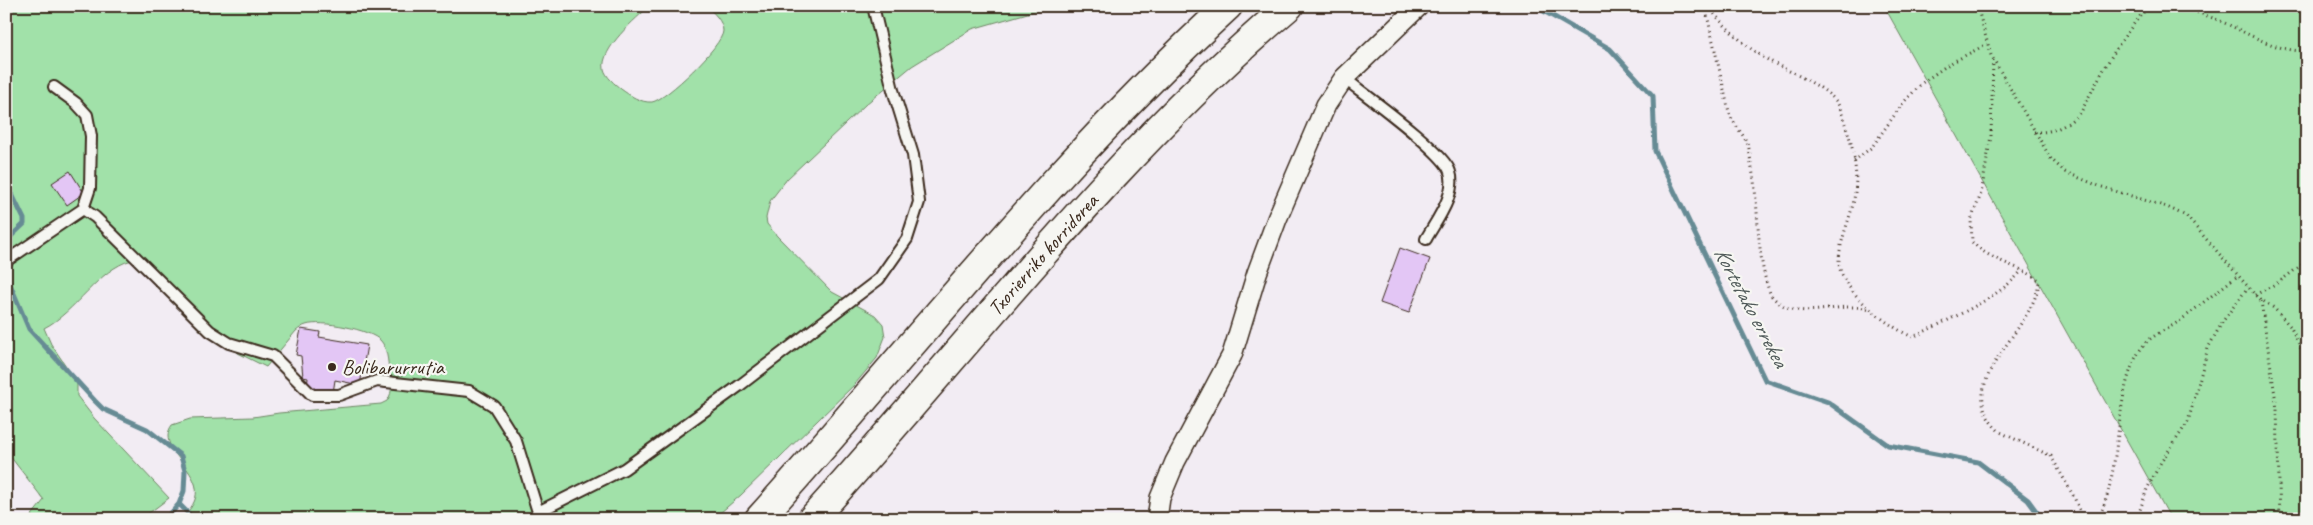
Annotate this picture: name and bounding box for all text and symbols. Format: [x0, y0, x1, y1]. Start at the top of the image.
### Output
street label: Txorierriko korridorea [982, 187, 1105, 321]
water label: Kortetako errekea [1708, 242, 1795, 374]
place label: Bolibarurrutia [342, 354, 446, 380]
marker: Bolibarurrutia [326, 361, 338, 373]

